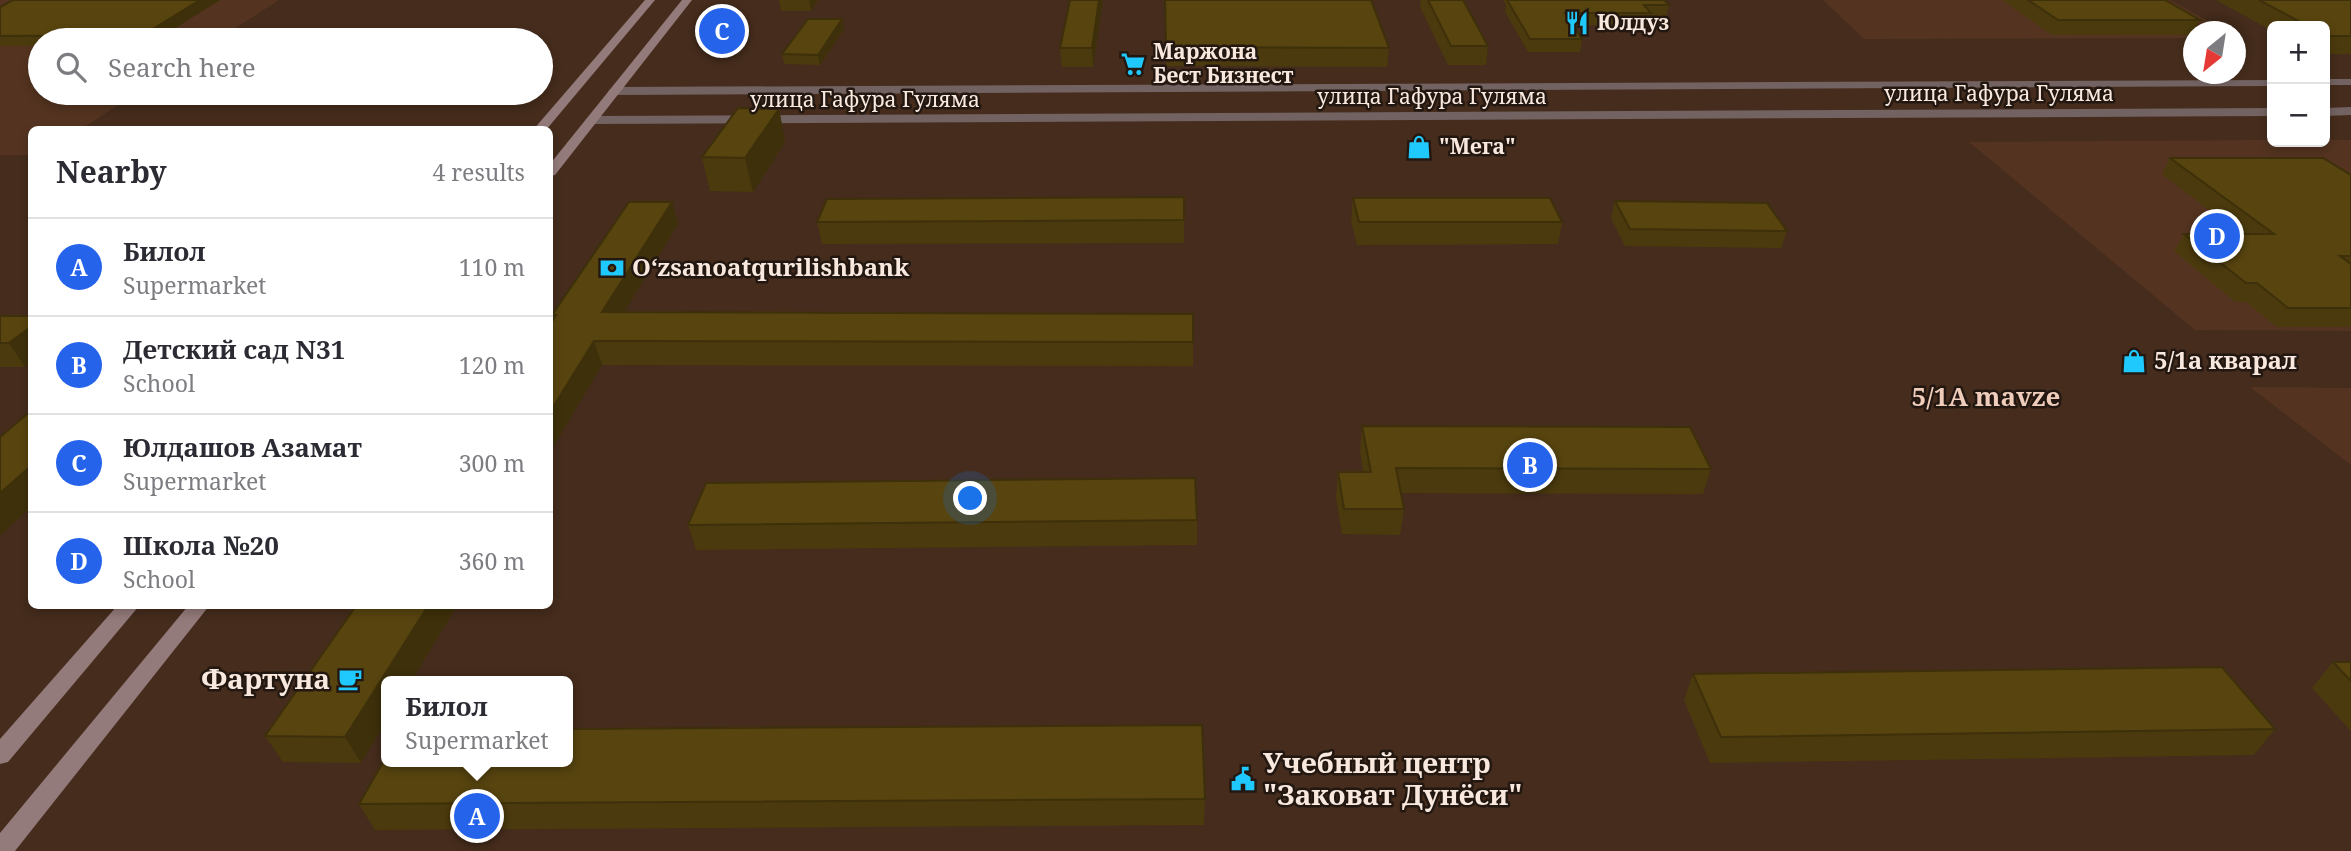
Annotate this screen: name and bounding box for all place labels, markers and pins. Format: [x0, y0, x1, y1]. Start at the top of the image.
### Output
pin: C [699, 5, 745, 57]
place label: Юлдуз [1597, 8, 1669, 36]
restaurant icon: Юлдуз [1563, 9, 1591, 37]
place label: Маржона Бест Бизнест [1153, 37, 1294, 89]
supermarket icon: Маржона Бест Бизнест [1119, 50, 1147, 78]
place label: "Мега" [1439, 132, 1516, 160]
shop icon: "Мега" [1405, 133, 1433, 161]
pin: D [2194, 210, 2240, 262]
place label: Oʻzsanoatqurilishbank [632, 250, 910, 283]
bank icon: Oʻzsanoatqurilishbank [598, 254, 626, 282]
place label: 5/1а кварал [2154, 343, 2297, 376]
shop icon: 5/1а кварал [2120, 347, 2148, 375]
pin: B [1507, 439, 1553, 491]
place label: Фартуна [201, 659, 330, 697]
cafe icon: Фартуна [336, 665, 364, 693]
place label: Учебный центр "Заковат Дунёси" [1263, 743, 1523, 813]
public building icon: Учебный центр "Заковат Дунёси" [1229, 765, 1257, 793]
pin: A [454, 790, 500, 842]

